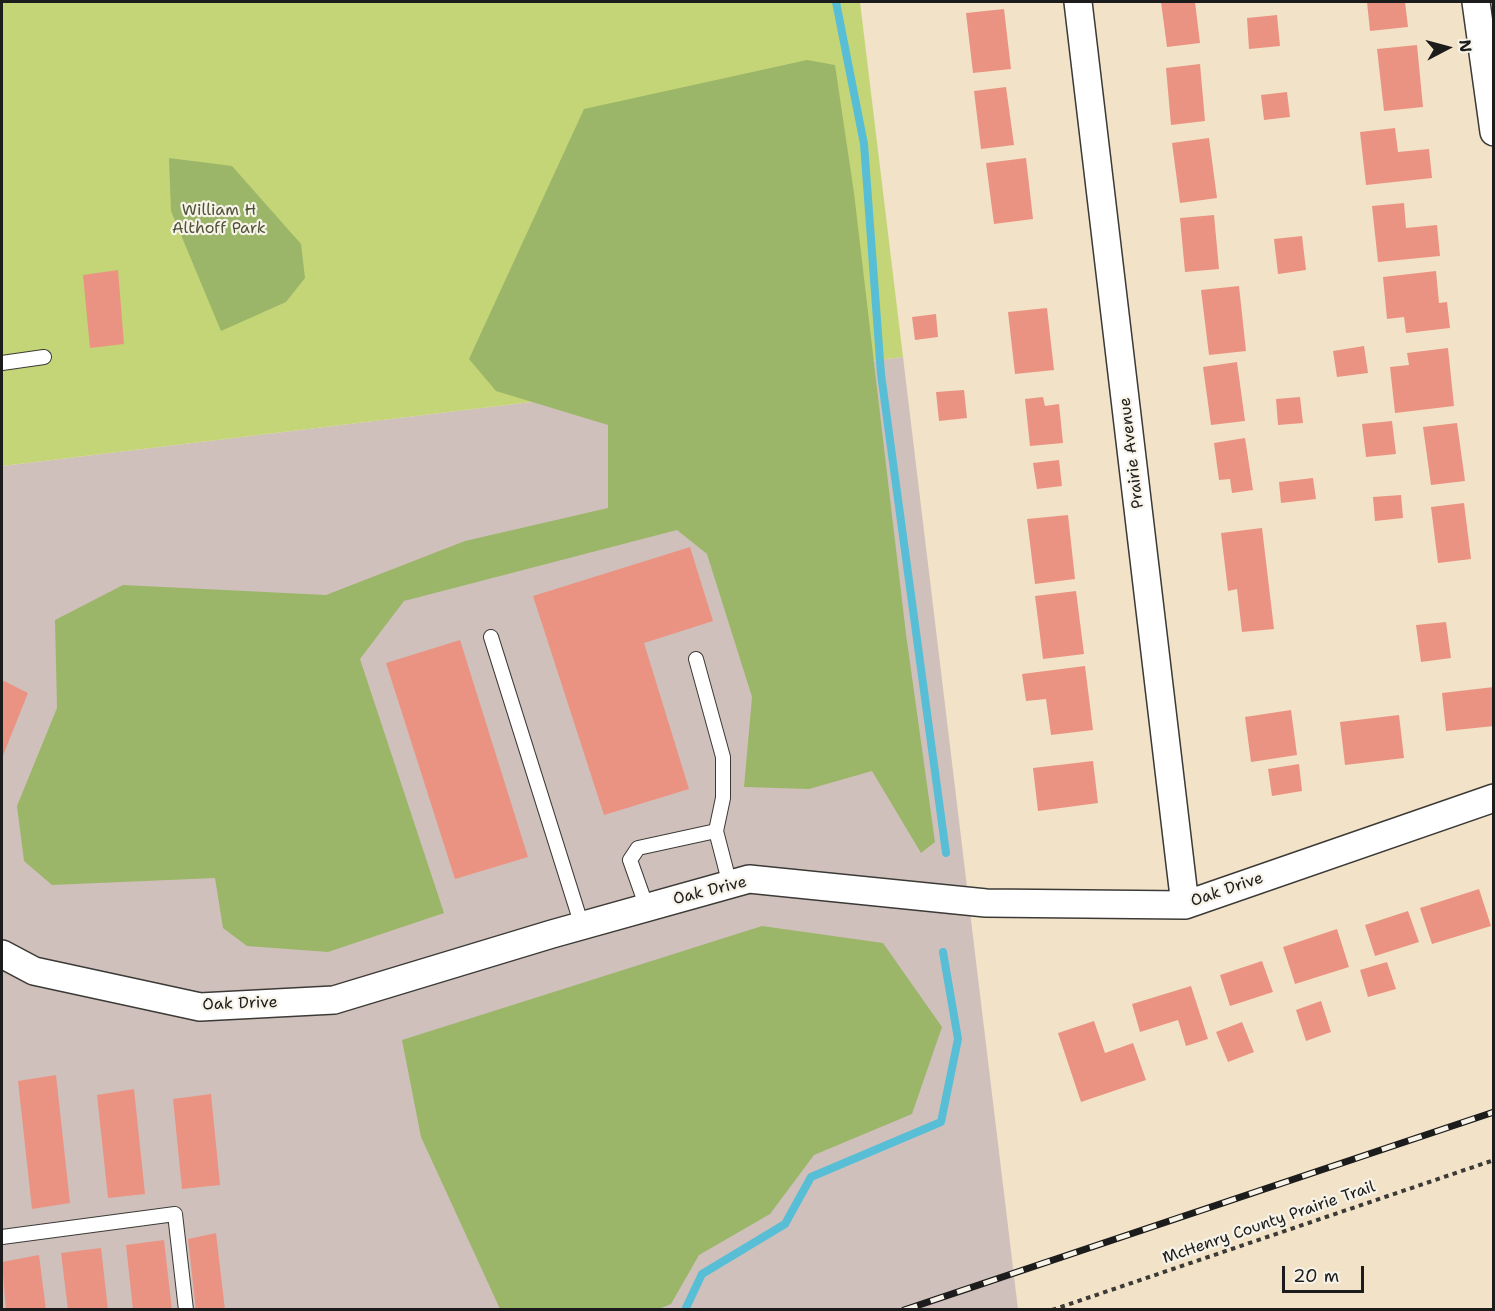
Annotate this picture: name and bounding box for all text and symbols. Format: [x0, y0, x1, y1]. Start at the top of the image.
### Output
north arrow [1417, 18, 1477, 78]
text: N [1454, 39, 1477, 53]
park label: William H Althoff Park [172, 201, 266, 239]
street label: Prairie Avenue [1116, 396, 1148, 510]
street label: Oak Drive [1188, 869, 1266, 911]
street label: Oak Drive [671, 873, 749, 909]
street label: Oak Drive [202, 993, 278, 1015]
street label: McHenry County Prairie Trail [1160, 1178, 1378, 1268]
scale bar [1285, 1254, 1368, 1292]
text: 20 m [1293, 1264, 1339, 1288]

